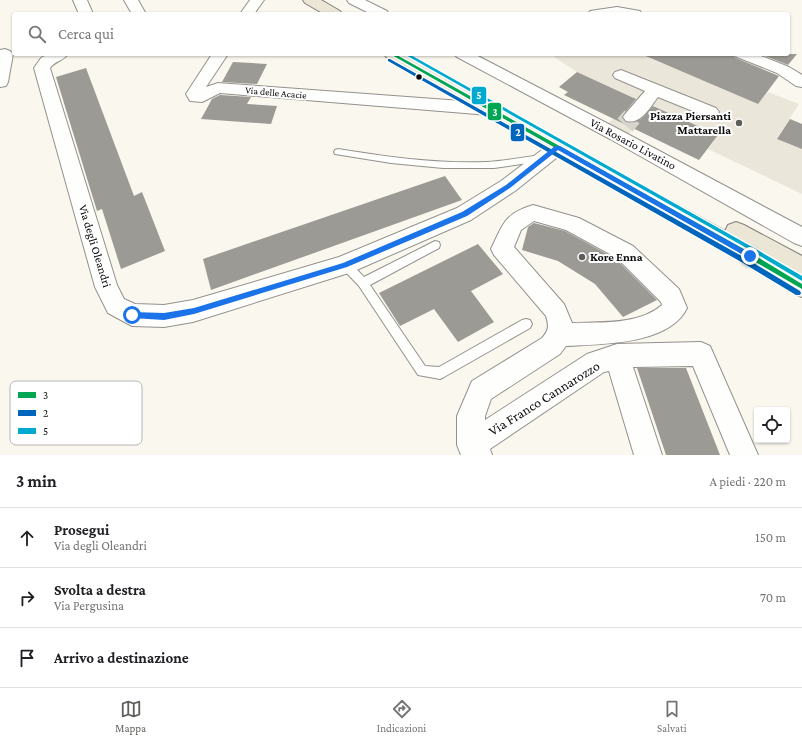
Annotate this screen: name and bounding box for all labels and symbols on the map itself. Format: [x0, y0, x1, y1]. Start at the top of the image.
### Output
unlabelled marker [414, 72, 424, 82]
street label: Via delle Acacie [245, 84, 308, 101]
line badge: 5 [471, 86, 487, 105]
text: 5 [476, 89, 482, 101]
line badge: 3 [487, 102, 502, 121]
text: 3 [492, 106, 498, 118]
place label: Piazza Piersanti Mattarella [650, 109, 732, 137]
street label: Via Rosario Livatino [588, 115, 679, 173]
marker: Piazza Piersanti Mattarella [734, 118, 744, 128]
line badge: 2 [510, 123, 525, 142]
text: 2 [515, 126, 521, 138]
street label: Via degli Oleandri [76, 203, 114, 289]
route end [741, 247, 759, 265]
place label: Kore Enna [590, 250, 643, 264]
marker: Kore Enna [577, 252, 587, 262]
route start [123, 306, 141, 324]
street label: Via Franco Cannarozzo [485, 357, 603, 439]
legend [10, 381, 142, 445]
text: 3 [43, 389, 48, 401]
text: 2 [43, 407, 48, 419]
text: 5 [43, 425, 48, 437]

